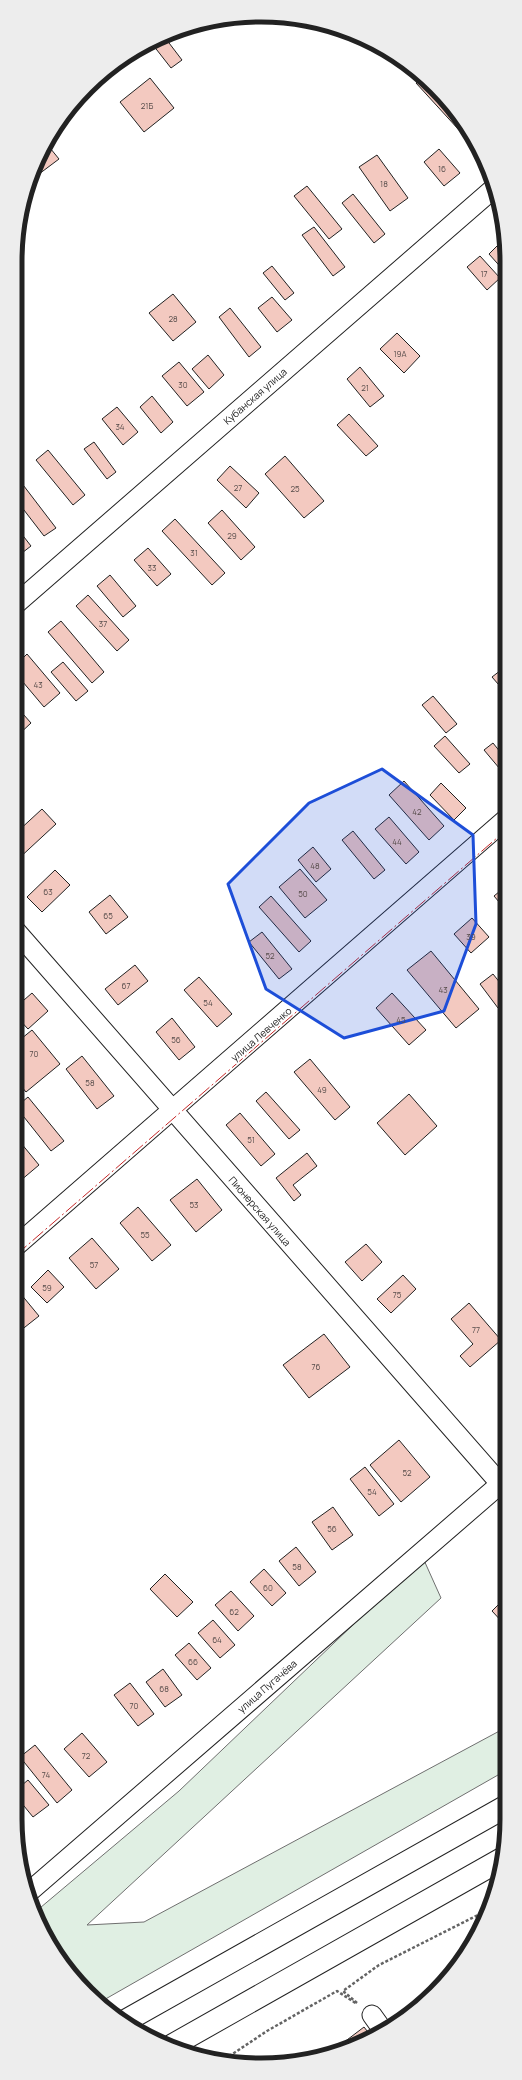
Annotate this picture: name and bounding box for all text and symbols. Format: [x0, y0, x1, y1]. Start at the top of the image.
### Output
house number: 21Б [141, 100, 153, 111]
house number: 16 [438, 163, 446, 174]
house number: 18 [380, 178, 388, 189]
house number: 17 [480, 268, 488, 279]
house number: 28 [168, 313, 178, 324]
house number: 19А [393, 348, 407, 359]
street label: Кубанская улица [220, 365, 290, 427]
house number: 30 [178, 379, 188, 390]
house number: 21 [361, 382, 369, 393]
house number: 34 [115, 421, 125, 432]
house number: 27 [234, 482, 242, 493]
house number: 25 [290, 483, 300, 494]
house number: 29 [227, 530, 237, 541]
house number: 31 [190, 547, 198, 558]
house number: 33 [148, 562, 156, 573]
house number: 37 [99, 618, 107, 629]
house number: 43 [33, 679, 43, 690]
house number: 42 [412, 806, 422, 817]
house number: 44 [392, 836, 402, 847]
house number: 48 [310, 860, 320, 871]
house number: 63 [43, 886, 53, 897]
house number: 50 [298, 888, 308, 899]
house number: 65 [103, 910, 113, 921]
house number: 39 [466, 931, 476, 942]
house number: 52 [266, 950, 275, 961]
house number: 67 [122, 980, 130, 991]
house number: 43 [438, 984, 448, 995]
house number: 54 [203, 997, 213, 1008]
street label: улица Левченко [228, 1004, 294, 1064]
house number: 45 [396, 1014, 406, 1025]
house number: 56 [171, 1034, 181, 1045]
house number: 70 [30, 1048, 39, 1059]
house number: 58 [85, 1077, 95, 1088]
house number: 49 [317, 1084, 327, 1095]
house number: 51 [247, 1134, 255, 1145]
street label: Пионерская улица [226, 1173, 294, 1249]
house number: 53 [189, 1199, 199, 1210]
house number: 55 [140, 1229, 150, 1240]
house number: 57 [90, 1259, 98, 1270]
house number: 59 [42, 1282, 52, 1293]
house number: 75 [393, 1289, 402, 1300]
house number: 77 [472, 1324, 480, 1335]
house number: 76 [312, 1361, 321, 1372]
house number: 52 [403, 1467, 412, 1478]
house number: 54 [367, 1486, 377, 1497]
house number: 56 [327, 1523, 337, 1534]
house number: 58 [292, 1561, 302, 1572]
house number: 60 [263, 1582, 273, 1593]
house number: 62 [229, 1606, 239, 1617]
house number: 64 [212, 1634, 222, 1645]
house number: 66 [188, 1656, 198, 1667]
street label: улица Пугачёва [234, 1656, 300, 1716]
house number: 68 [159, 1683, 169, 1694]
house number: 70 [130, 1700, 139, 1711]
house number: 72 [82, 1750, 91, 1761]
house number: 74 [42, 1769, 50, 1780]

